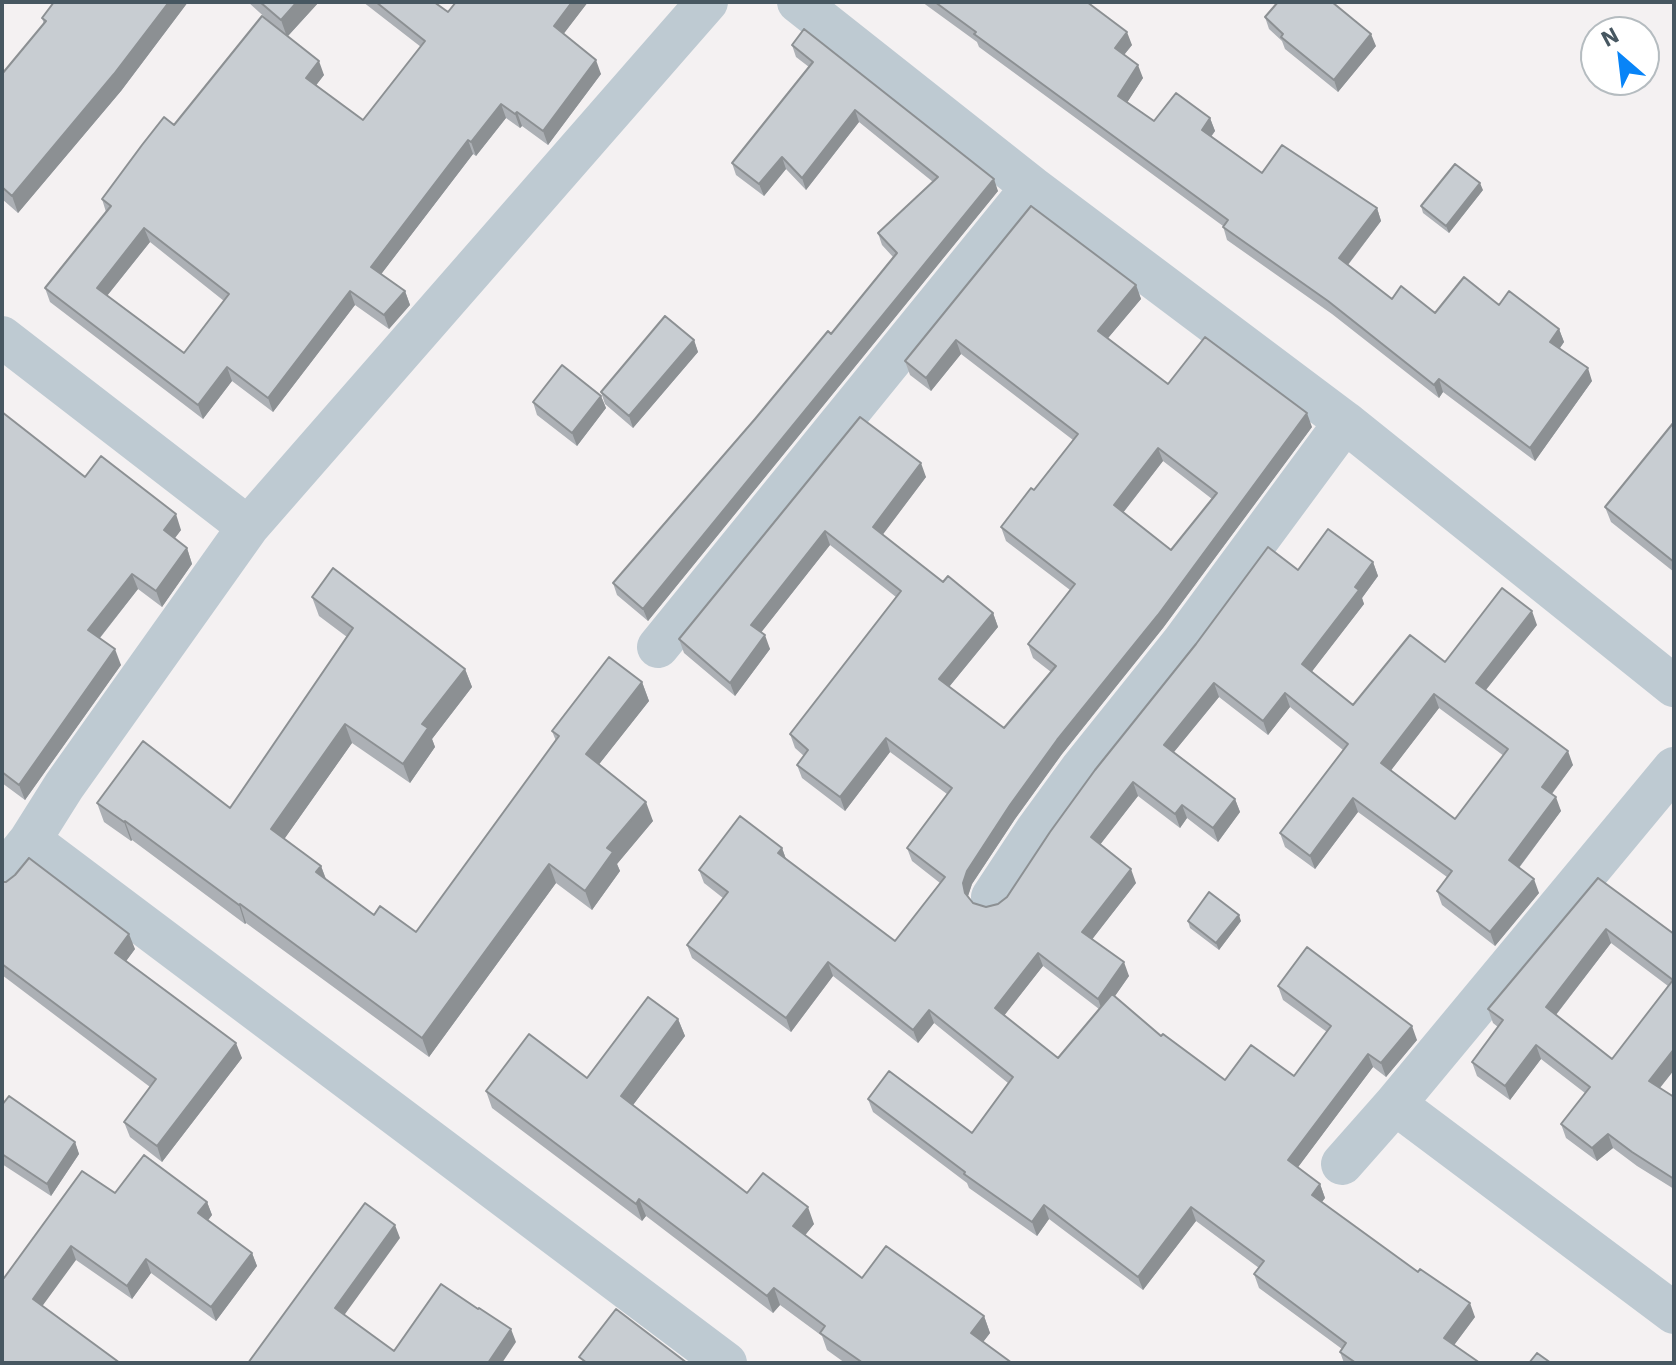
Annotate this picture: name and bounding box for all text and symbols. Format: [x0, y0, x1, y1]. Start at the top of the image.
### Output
north arrow [1580, 16, 1660, 96]
text: N [1596, 20, 1623, 53]

